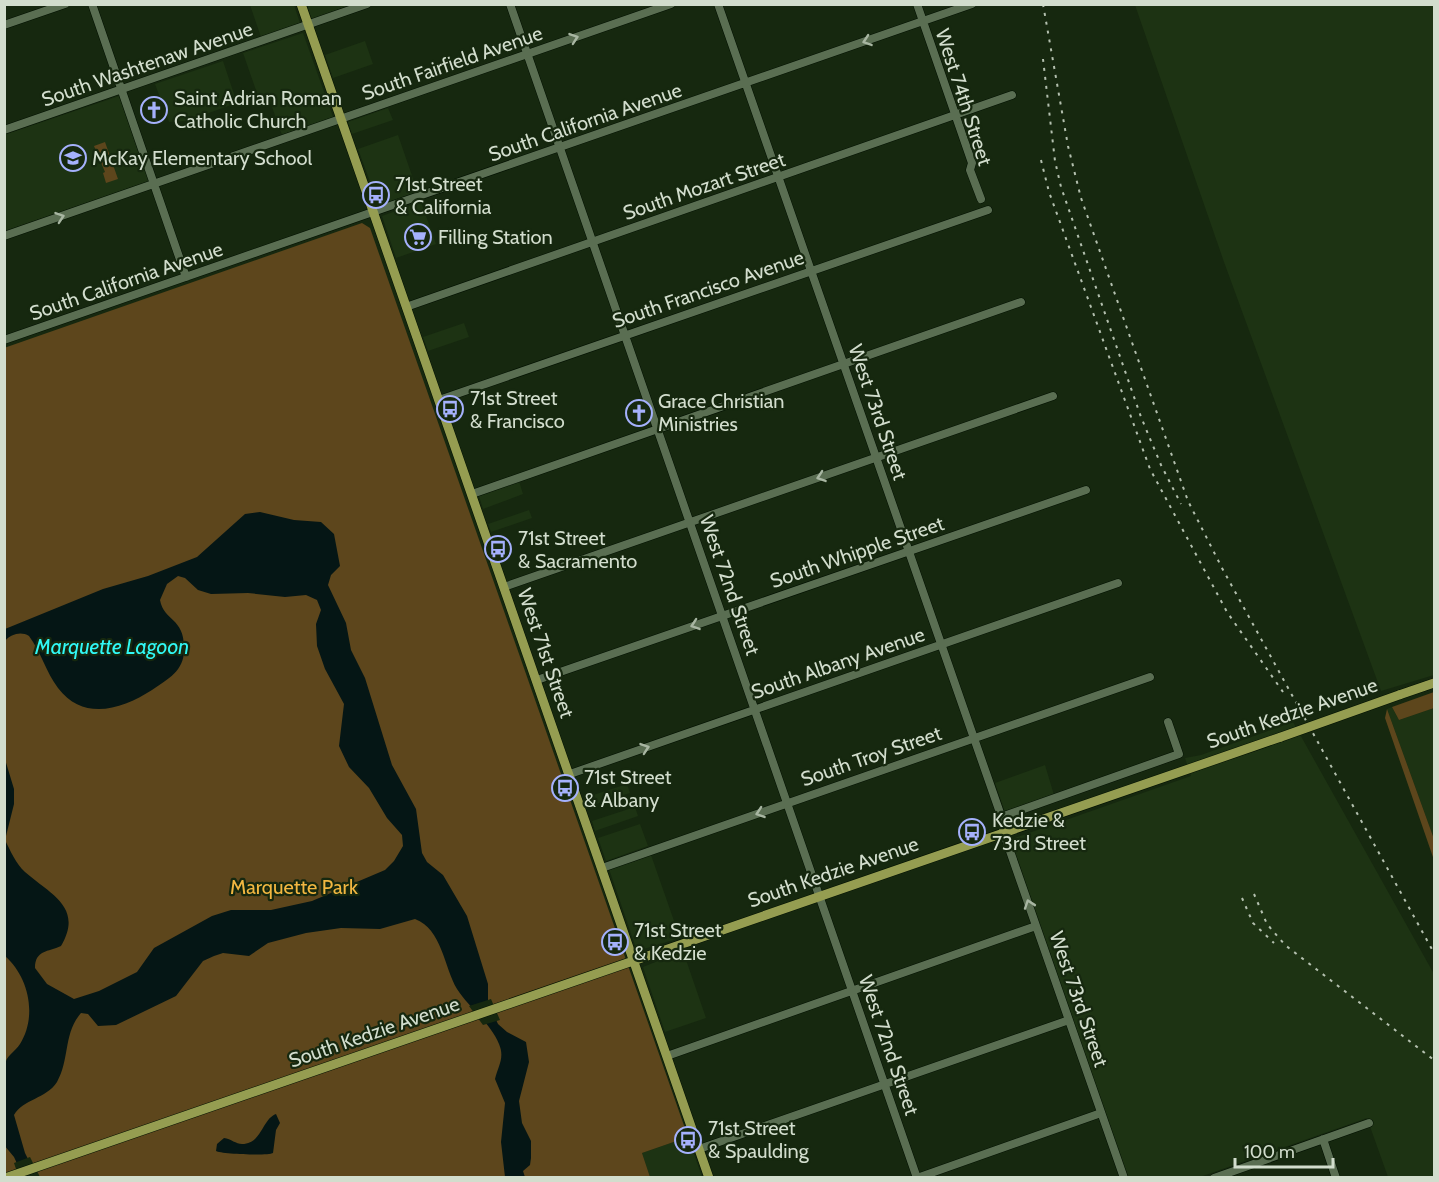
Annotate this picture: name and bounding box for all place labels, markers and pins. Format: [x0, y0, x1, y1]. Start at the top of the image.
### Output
place label: Saint Adrian Roman Catholic Church [174, 86, 342, 133]
church icon: Saint Adrian Roman Catholic Church [139, 95, 169, 125]
school or university icon: McKay Elementary School [58, 143, 88, 173]
place label: McKay Elementary School [92, 146, 313, 170]
place label: 71st Street & California [395, 172, 492, 219]
bus stop icon: 71st Street & California [361, 180, 391, 210]
supermarket icon: Filling Station [403, 222, 433, 252]
place label: Filling Station [438, 225, 553, 249]
place label: 71st Street & Francisco [470, 386, 565, 433]
place label: Grace Christian Ministries [658, 389, 785, 436]
bus stop icon: 71st Street & Francisco [435, 394, 465, 424]
church icon: Grace Christian Ministries [624, 398, 654, 428]
place label: 71st Street & Sacramento [518, 526, 637, 573]
bus stop icon: 71st Street & Sacramento [483, 534, 513, 564]
place label: 71st Street & Albany [584, 765, 672, 812]
bus stop icon: 71st Street & Albany [550, 773, 580, 803]
place label: Kedzie & 73rd Street [992, 808, 1086, 855]
bus stop icon: Kedzie & 73rd Street [957, 817, 987, 847]
place label: 71st Street & Kedzie [634, 918, 722, 965]
bus stop icon: 71st Street & Kedzie [600, 927, 630, 957]
place label: 71st Street & Spaulding [708, 1116, 810, 1163]
bus stop icon: 71st Street & Spaulding [673, 1125, 703, 1155]

